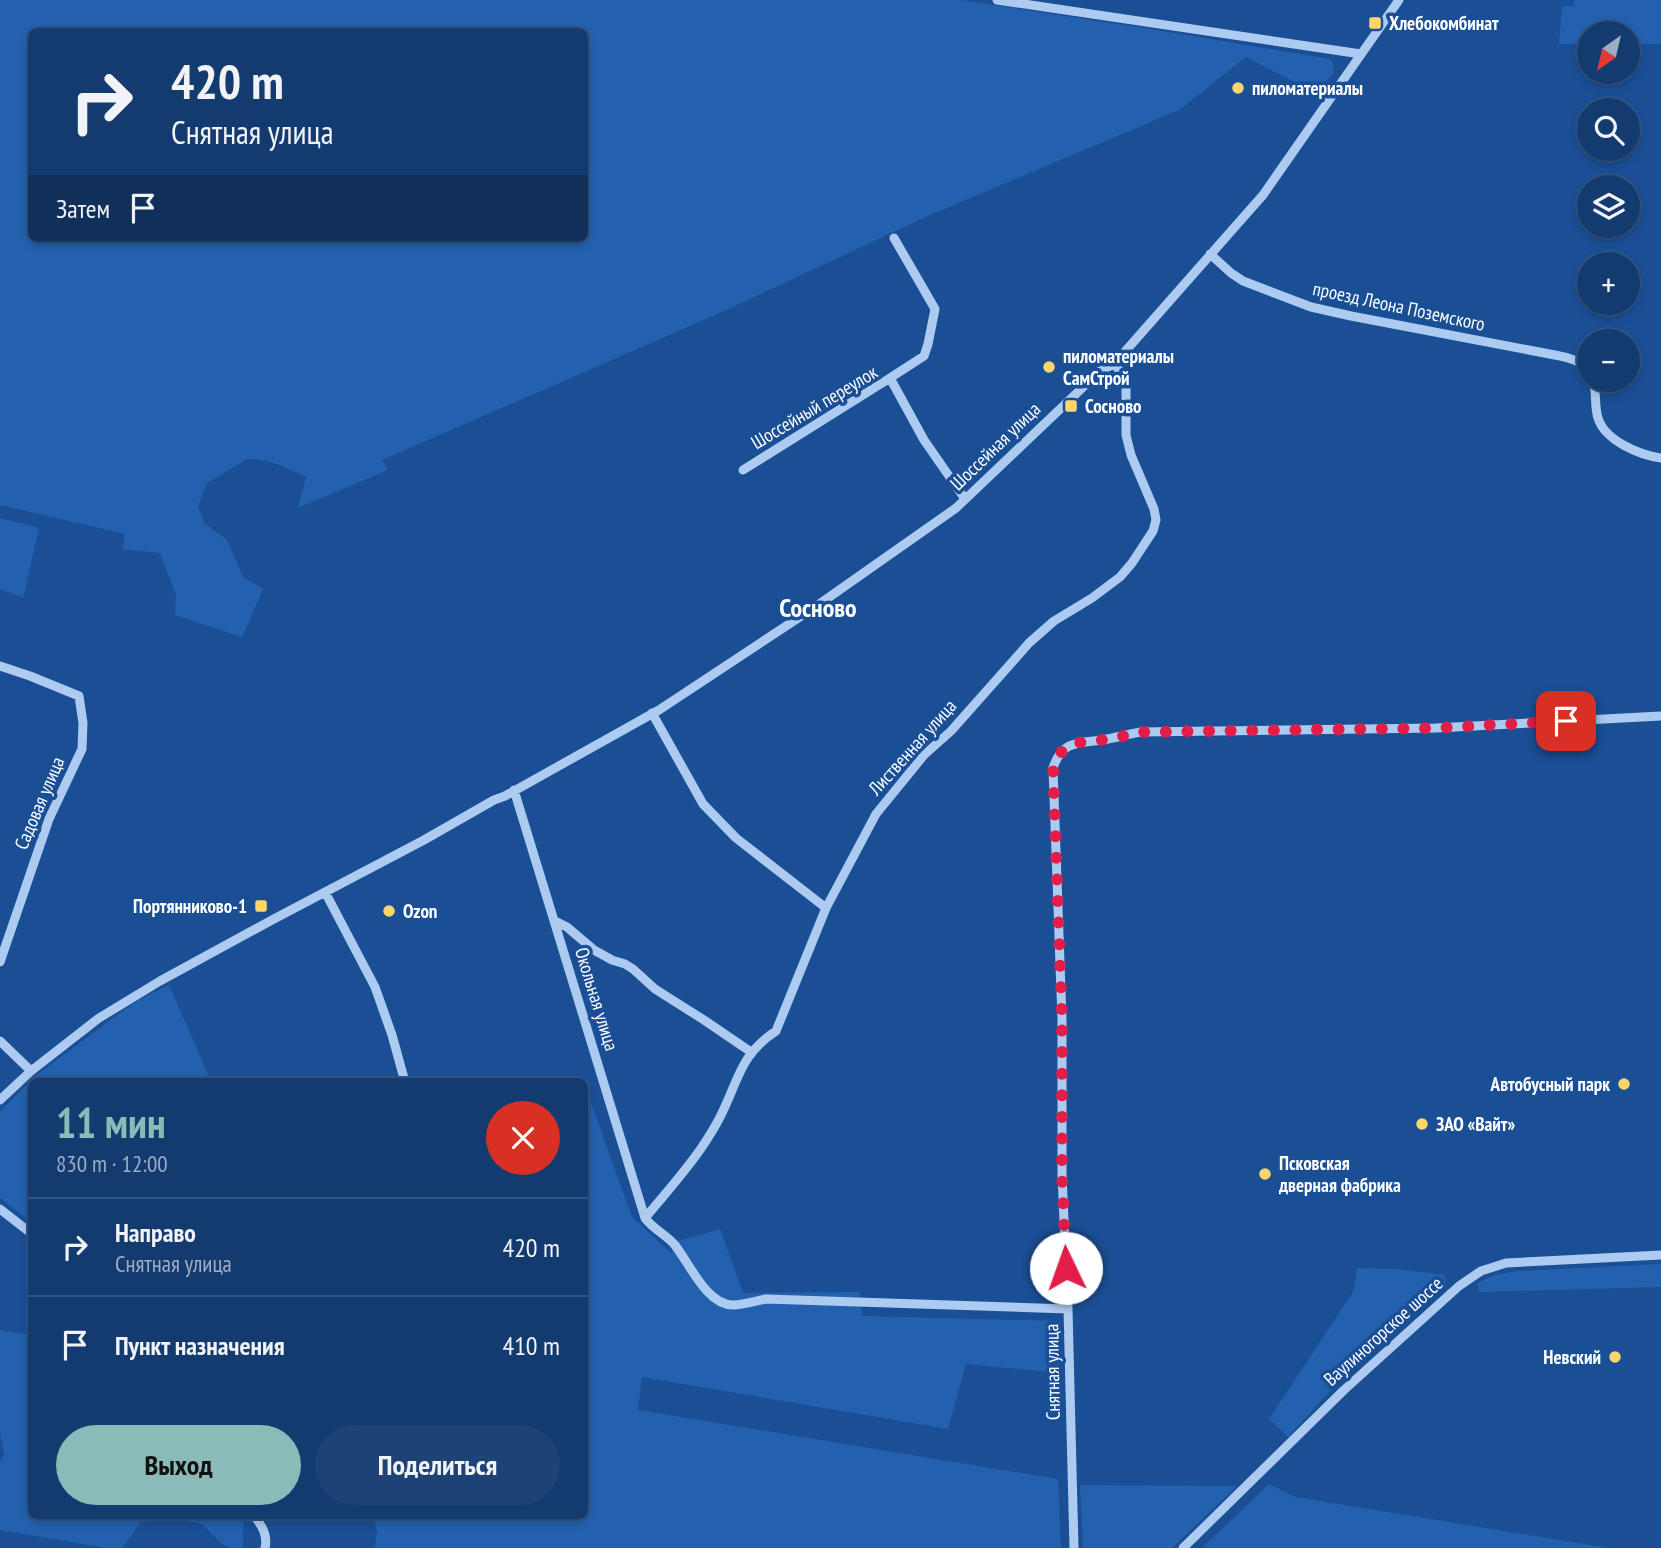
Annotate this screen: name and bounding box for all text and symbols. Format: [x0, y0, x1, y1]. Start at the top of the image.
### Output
place label: Хлебокомбинат [1389, 11, 1499, 35]
marker: Хлебокомбинат [1367, 15, 1383, 31]
north arrow [1577, 21, 1640, 84]
map controls [1577, 21, 1640, 392]
text: 420 m [171, 49, 284, 113]
icon: right [56, 56, 147, 147]
place label: пиломатериалы [1252, 76, 1363, 100]
marker: пиломатериалы [1230, 80, 1246, 96]
button: search [1577, 98, 1640, 161]
text: Снятная улица [171, 111, 334, 153]
button: layers [1577, 175, 1640, 238]
icon: arrive [124, 189, 162, 227]
text: Затем [56, 192, 110, 225]
button: + [1577, 252, 1640, 315]
street label: проезд Леона Поземского [1311, 276, 1487, 336]
button: − [1577, 329, 1640, 392]
place label: пиломатериалы СамСтрой [1063, 344, 1174, 390]
street label: Шоссейный переулок [746, 359, 882, 454]
marker: пиломатериалы СамСтрой [1041, 359, 1057, 375]
place label: Сосново [1085, 394, 1142, 418]
street label: Шоссейная улица [945, 397, 1045, 495]
marker: Сосново [1063, 398, 1079, 414]
district label: Сосново [779, 591, 857, 624]
pin [1536, 691, 1596, 751]
street label: Лиственная улица [862, 694, 961, 801]
icon: arrive [1547, 702, 1585, 740]
street label: Садовая улица [9, 753, 69, 853]
place label: Портянниково-1 [133, 894, 247, 918]
marker: Портянниково-1 [253, 898, 269, 914]
place label: Ozon [403, 899, 437, 923]
marker: Ozon [381, 903, 397, 919]
street label: Окольная улица [570, 944, 624, 1054]
place label: Автобусный парк [1490, 1072, 1610, 1096]
marker: Автобусный парк [1616, 1076, 1632, 1092]
text: 11 мин [56, 1095, 166, 1150]
button: close [486, 1101, 560, 1175]
place label: ЗАО «Вайт» [1436, 1112, 1515, 1136]
marker: ЗАО «Вайт» [1414, 1116, 1430, 1132]
text: 830 m · 12:00 [56, 1149, 168, 1178]
place label: Псковская дверная фабрика [1278, 1151, 1401, 1197]
marker: Псковская дверная фабрика [1257, 1166, 1273, 1182]
text: Направо [115, 1216, 196, 1249]
icon: right [56, 1228, 94, 1266]
text: 420 m [502, 1231, 560, 1264]
position arrow [1029, 1231, 1103, 1305]
text: Снятная улица [115, 1249, 232, 1278]
street label: Ваулиногорское шоссе [1318, 1271, 1448, 1391]
street label: Снятная улица [1039, 1324, 1065, 1420]
icon: arrive [56, 1326, 94, 1364]
text: Пункт назначения [115, 1329, 285, 1362]
text: 410 m [502, 1329, 560, 1362]
place label: Невский [1543, 1345, 1601, 1369]
marker: Невский [1607, 1349, 1623, 1365]
button: Выход [56, 1425, 301, 1505]
button: Поделиться [315, 1425, 560, 1505]

